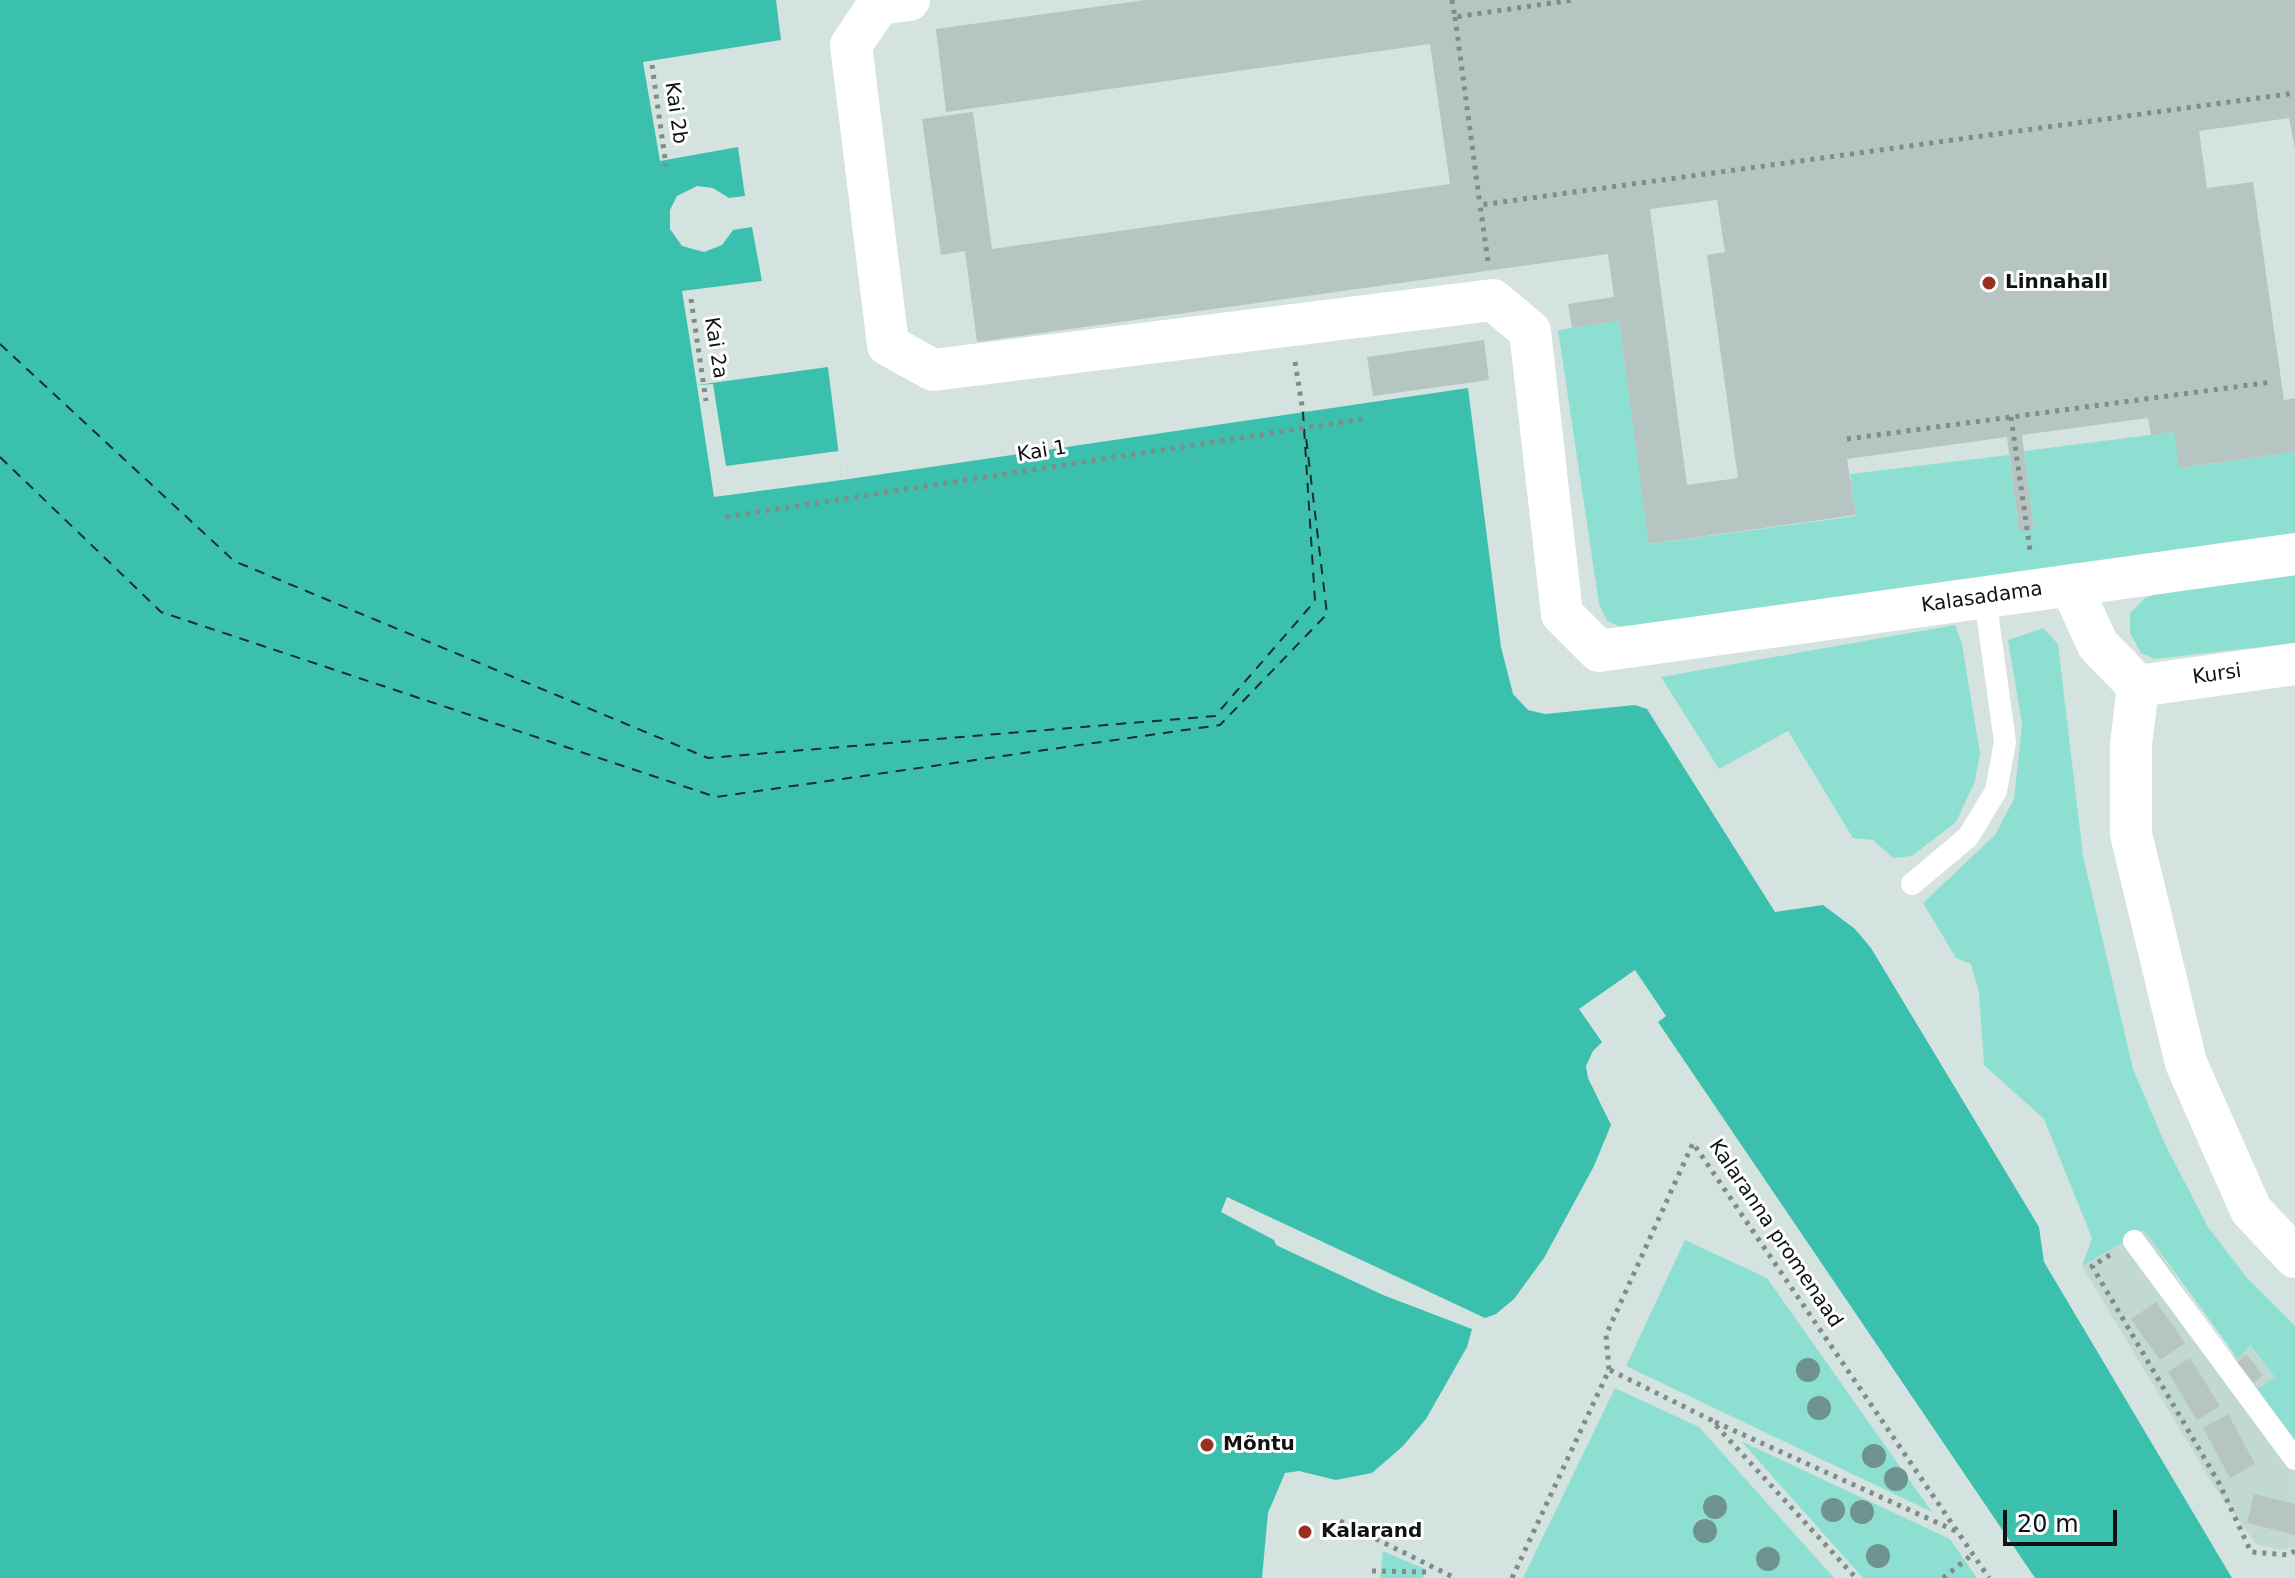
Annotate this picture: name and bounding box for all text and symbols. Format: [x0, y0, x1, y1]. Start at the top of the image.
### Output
street label: Kai 2b [659, 80, 691, 146]
place label: Linnahall [2005, 271, 2108, 295]
marker: Linnahall [1980, 274, 1998, 292]
street label: Kai 2a [698, 316, 732, 380]
street label: Kai 1 [1016, 436, 1068, 468]
street label: Kalasadama [1920, 578, 2044, 618]
street label: Kursi [2191, 660, 2243, 690]
street label: Kalaranna promenaad [1703, 1135, 1847, 1333]
place label: Mõntu [1223, 1433, 1295, 1457]
marker: Mõntu [1198, 1436, 1216, 1454]
scale bar [2007, 1494, 2121, 1544]
text: 20 m [2017, 1510, 2079, 1538]
place label: Kalarand [1321, 1520, 1422, 1544]
marker: Kalarand [1296, 1523, 1314, 1541]

